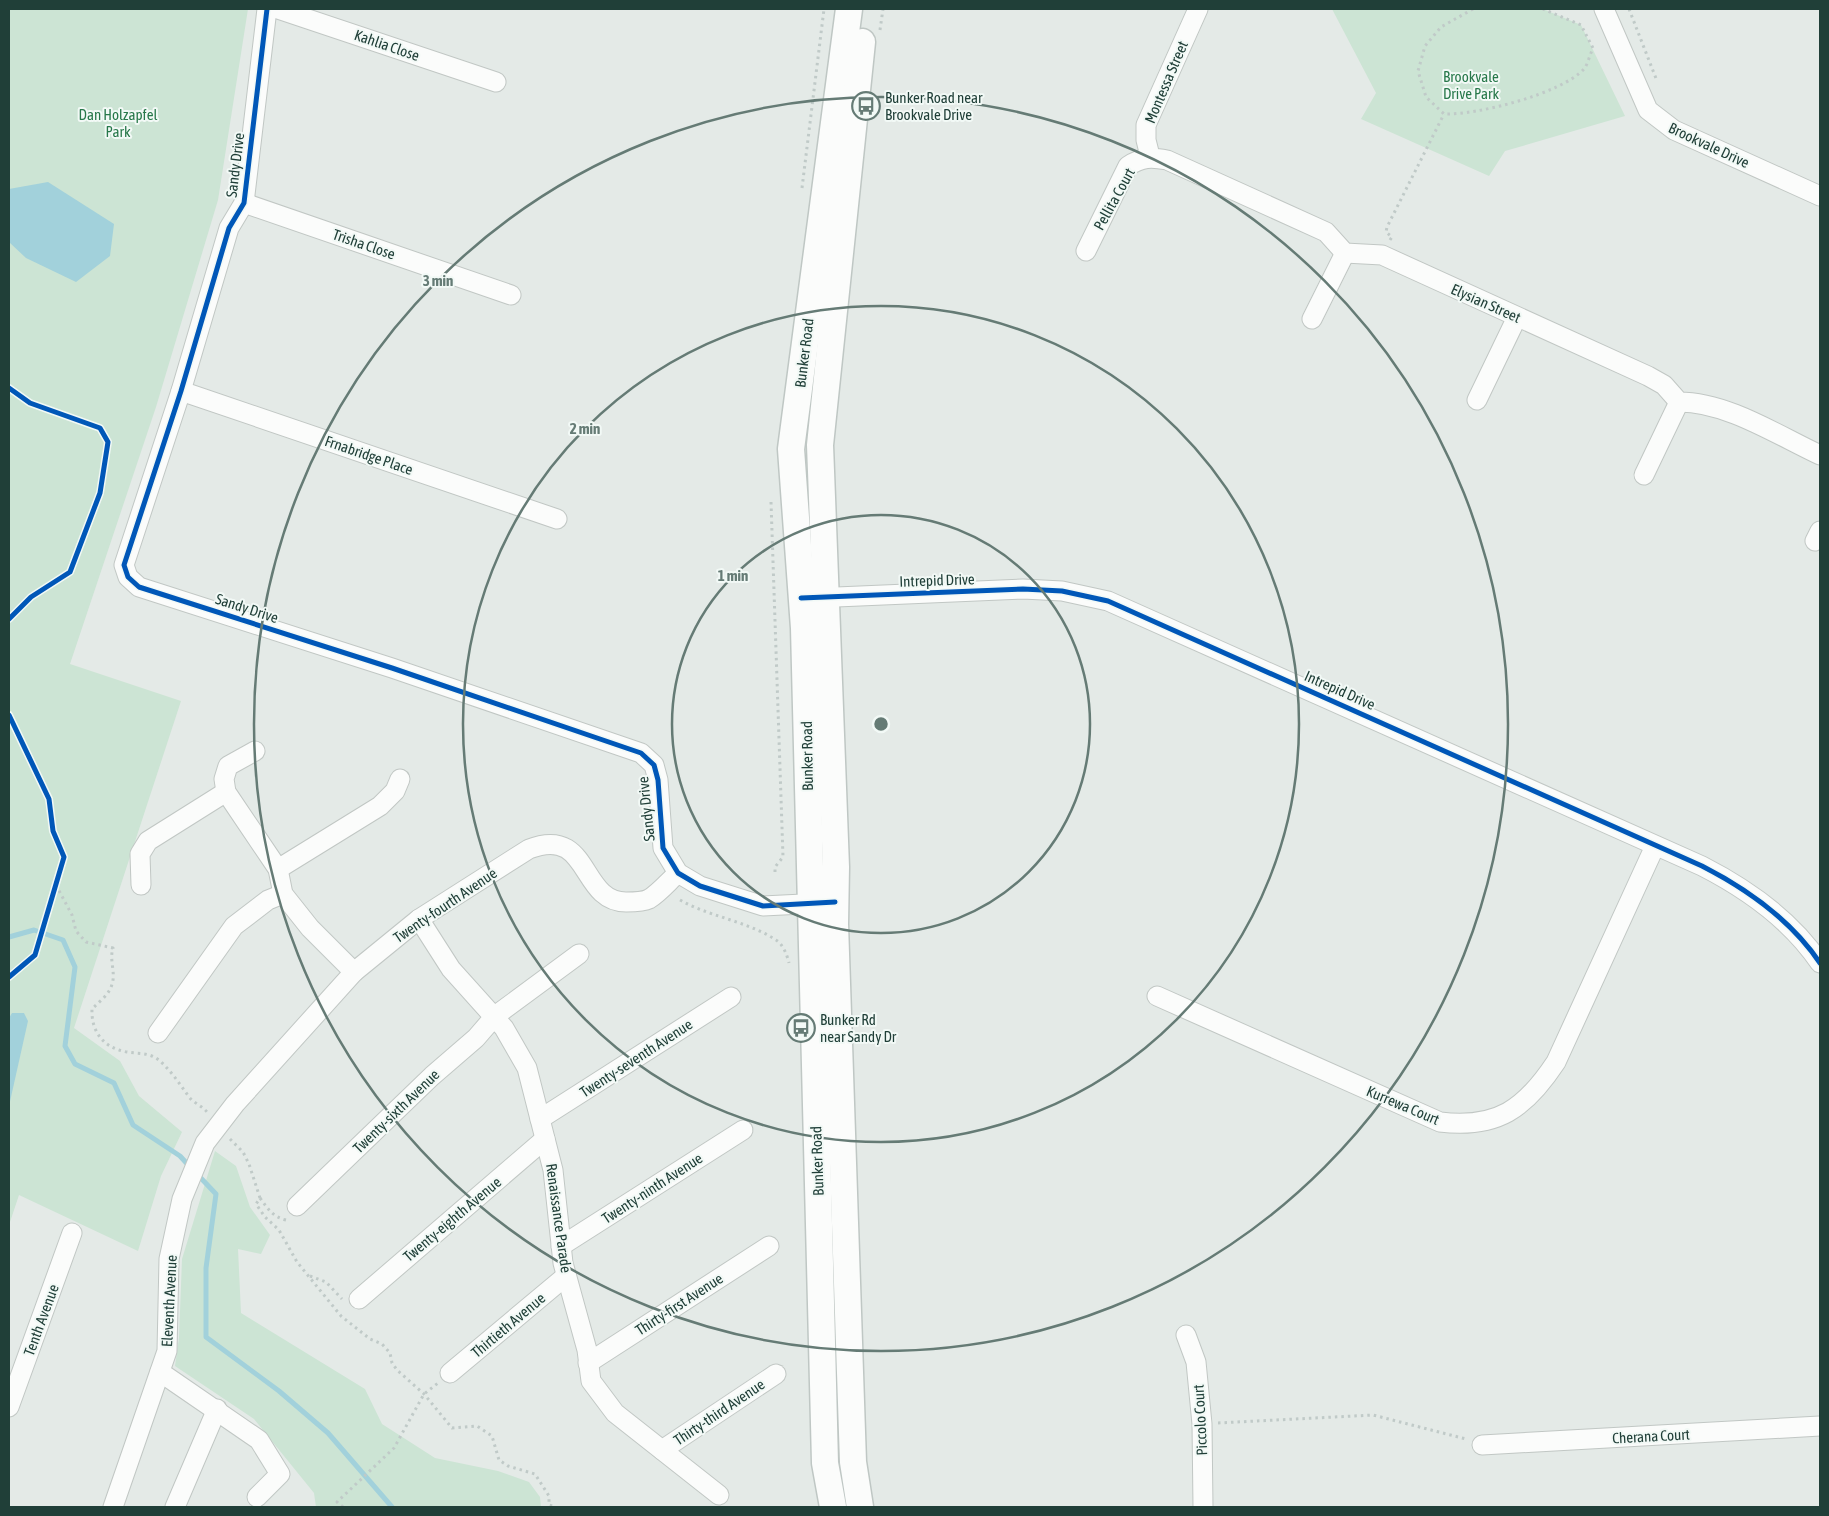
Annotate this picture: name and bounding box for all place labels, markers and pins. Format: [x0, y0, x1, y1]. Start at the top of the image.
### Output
place label: Bunker Road near Brookvale Drive [885, 89, 983, 123]
bus stop icon: Bunker Road near Brookvale Drive [851, 91, 881, 121]
centre of rings [872, 715, 890, 733]
place label: Bunker Rd near Sandy Dr [820, 1011, 897, 1045]
bus stop icon: Bunker Rd near Sandy Dr [786, 1013, 816, 1043]

